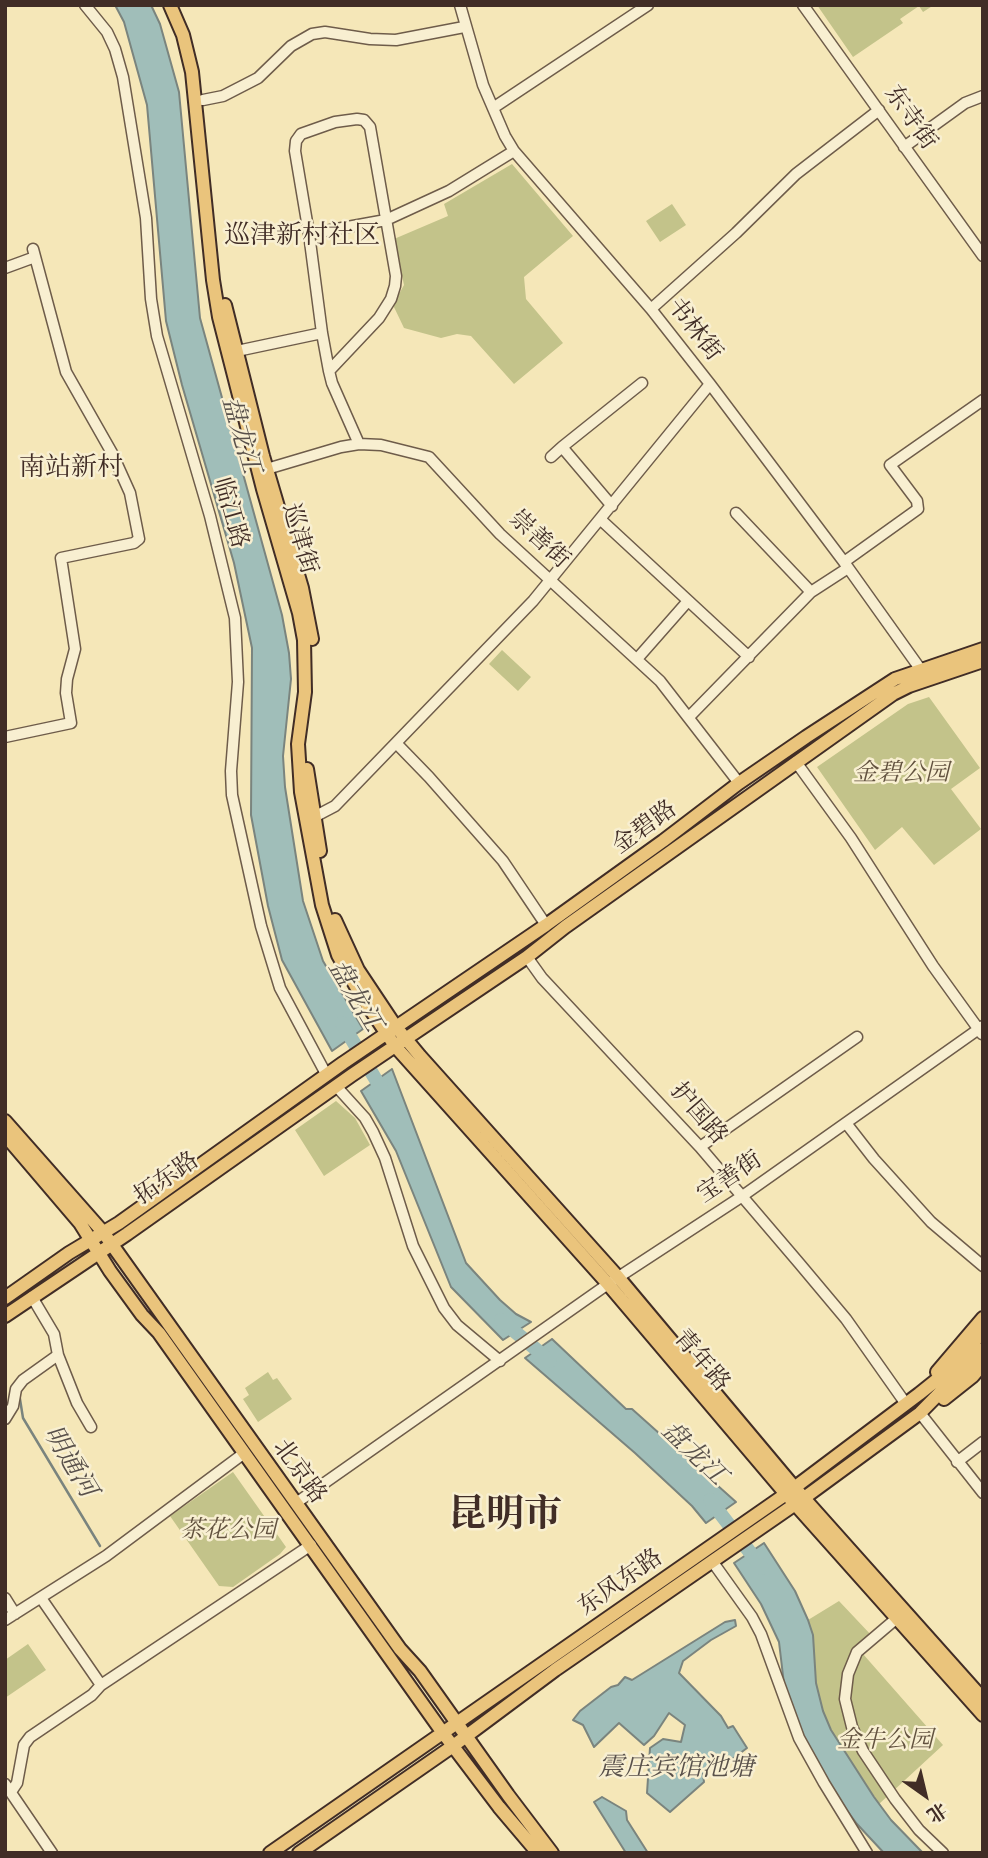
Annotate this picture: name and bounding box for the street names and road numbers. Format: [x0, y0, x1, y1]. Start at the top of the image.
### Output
street label: 东寺街 [878, 80, 942, 156]
street label: 书林街 [660, 293, 728, 367]
street label: 临江路 [206, 474, 254, 552]
street label: 巡津街 [275, 500, 323, 578]
street label: 崇善街 [503, 505, 575, 575]
street label: 金碧路 [607, 795, 683, 861]
street label: 护国路 [664, 1077, 732, 1151]
street label: 宝善街 [692, 1146, 768, 1210]
street label: 拓东路 [129, 1147, 205, 1211]
street label: 青年路 [667, 1324, 735, 1398]
street label: 北京路 [266, 1434, 332, 1510]
street label: 东风东路 [573, 1544, 669, 1622]

